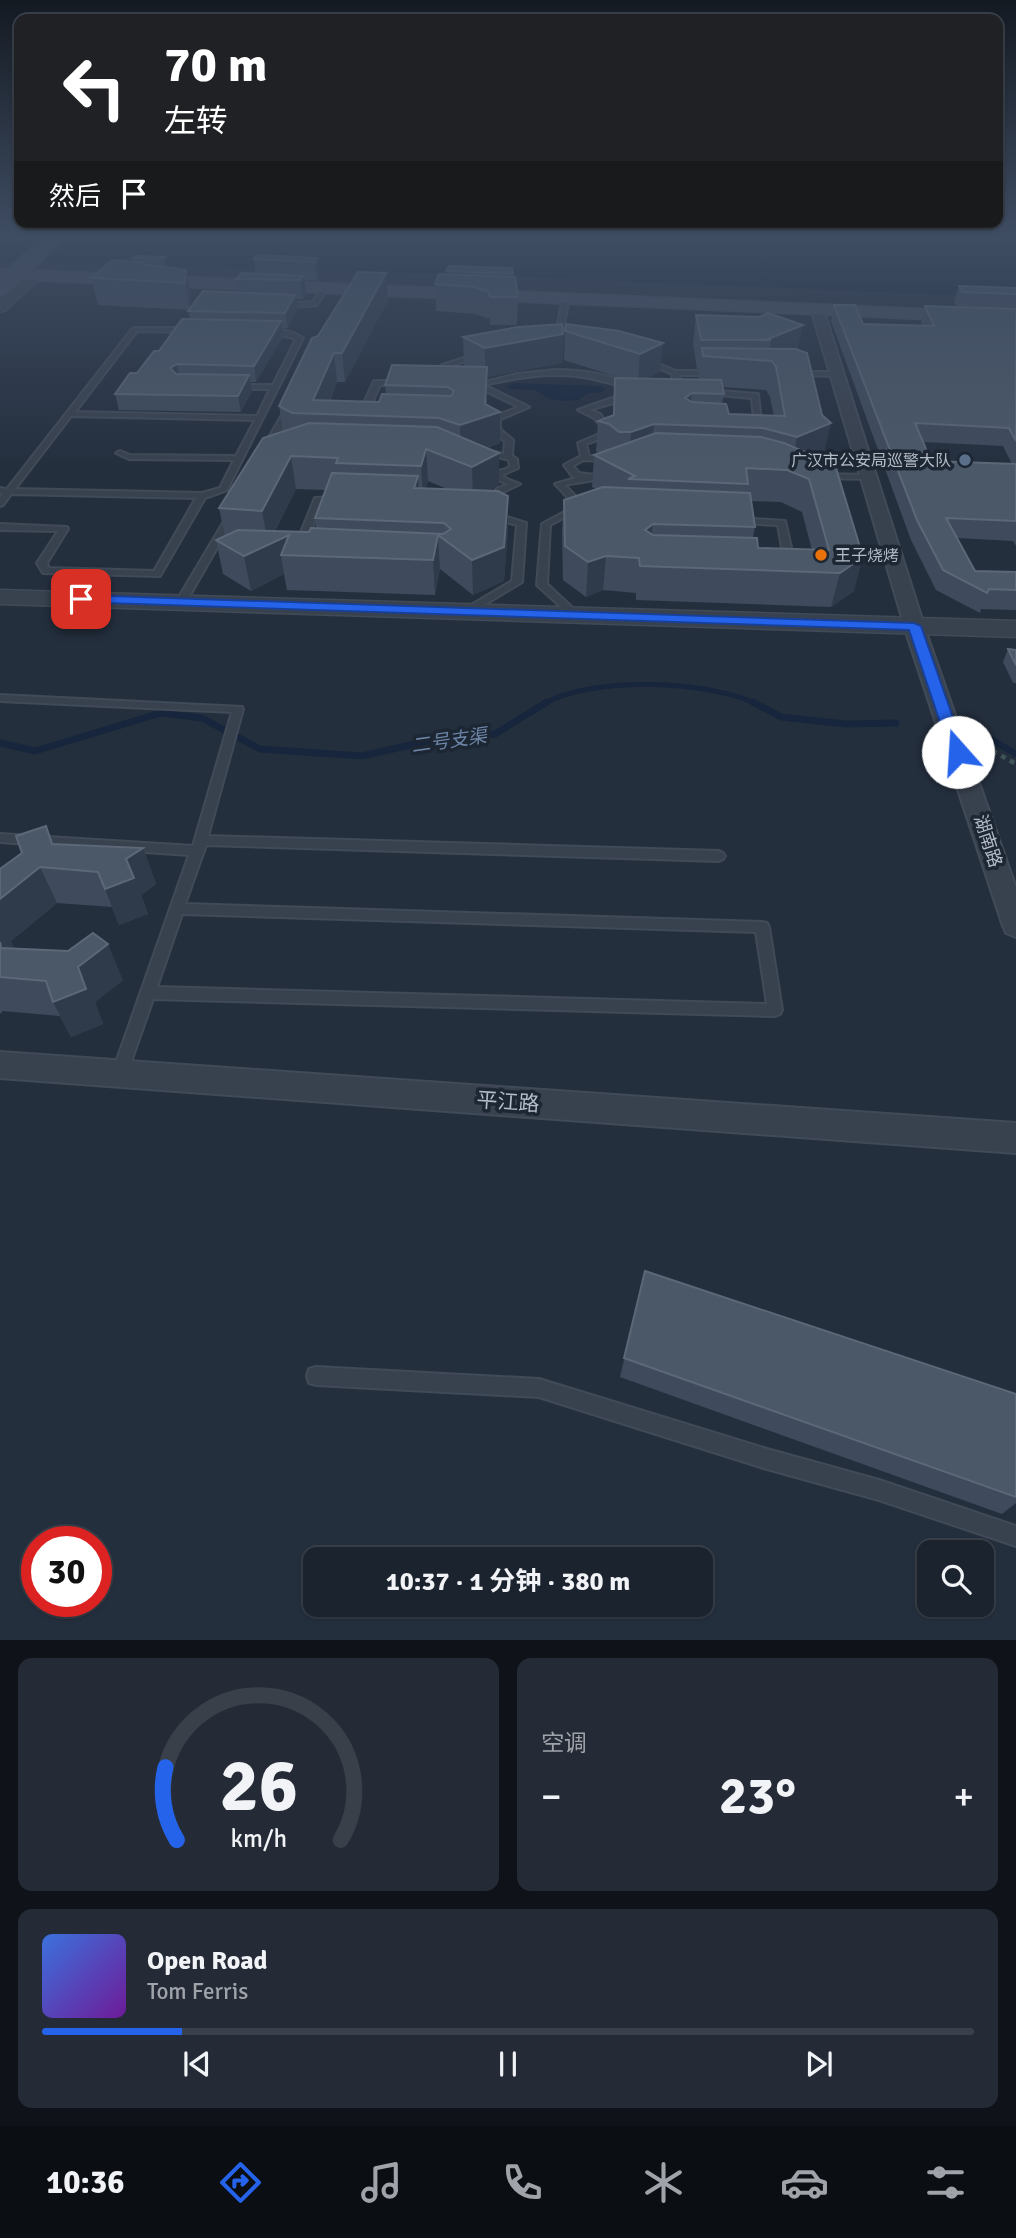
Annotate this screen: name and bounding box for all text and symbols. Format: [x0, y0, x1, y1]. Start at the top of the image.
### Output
text: 70 m [164, 35, 267, 95]
icon: left [49, 42, 140, 133]
text: 左转 [164, 102, 228, 141]
icon: arrive [115, 175, 153, 213]
text: 然后 [49, 181, 101, 213]
place label: 广汉市公安局巡警大队 [791, 451, 951, 471]
marker: 广汉市公安局巡警大队 [957, 452, 973, 468]
place label: 王子烧烤 [835, 546, 899, 566]
marker: 王子烧烤 [813, 547, 829, 563]
pin [51, 569, 111, 629]
icon: arrive [62, 580, 100, 618]
position arrow [921, 715, 995, 789]
water label: 二号支渠 [410, 723, 491, 758]
street label: 湖南路 [969, 812, 1007, 870]
street label: 平江路 [476, 1087, 540, 1117]
speed limit sign: 30 [21, 1526, 112, 1617]
map controls [917, 1540, 994, 1617]
button: search [917, 1540, 994, 1617]
text: 10:37 · 1 分钟 · 380 m [386, 1566, 630, 1598]
text: 空调 [541, 1729, 587, 1758]
text: 26 [219, 1743, 298, 1832]
text: 23° [719, 1764, 796, 1828]
text: − [541, 1773, 562, 1820]
text: + [953, 1773, 974, 1820]
text: km/h [230, 1823, 287, 1854]
text: Open Road [147, 1945, 268, 1977]
text: Tom Ferris [147, 1977, 248, 2006]
icon: previous [178, 2045, 216, 2083]
icon: pause [489, 2045, 527, 2083]
icon: next [800, 2045, 838, 2083]
icon: directions [216, 2158, 265, 2207]
icon: music [357, 2158, 406, 2207]
icon: phone [498, 2158, 547, 2207]
icon: climate [639, 2158, 688, 2207]
icon: car [780, 2158, 829, 2207]
icon: filters [921, 2158, 970, 2207]
text: 10:36 [46, 2163, 125, 2202]

